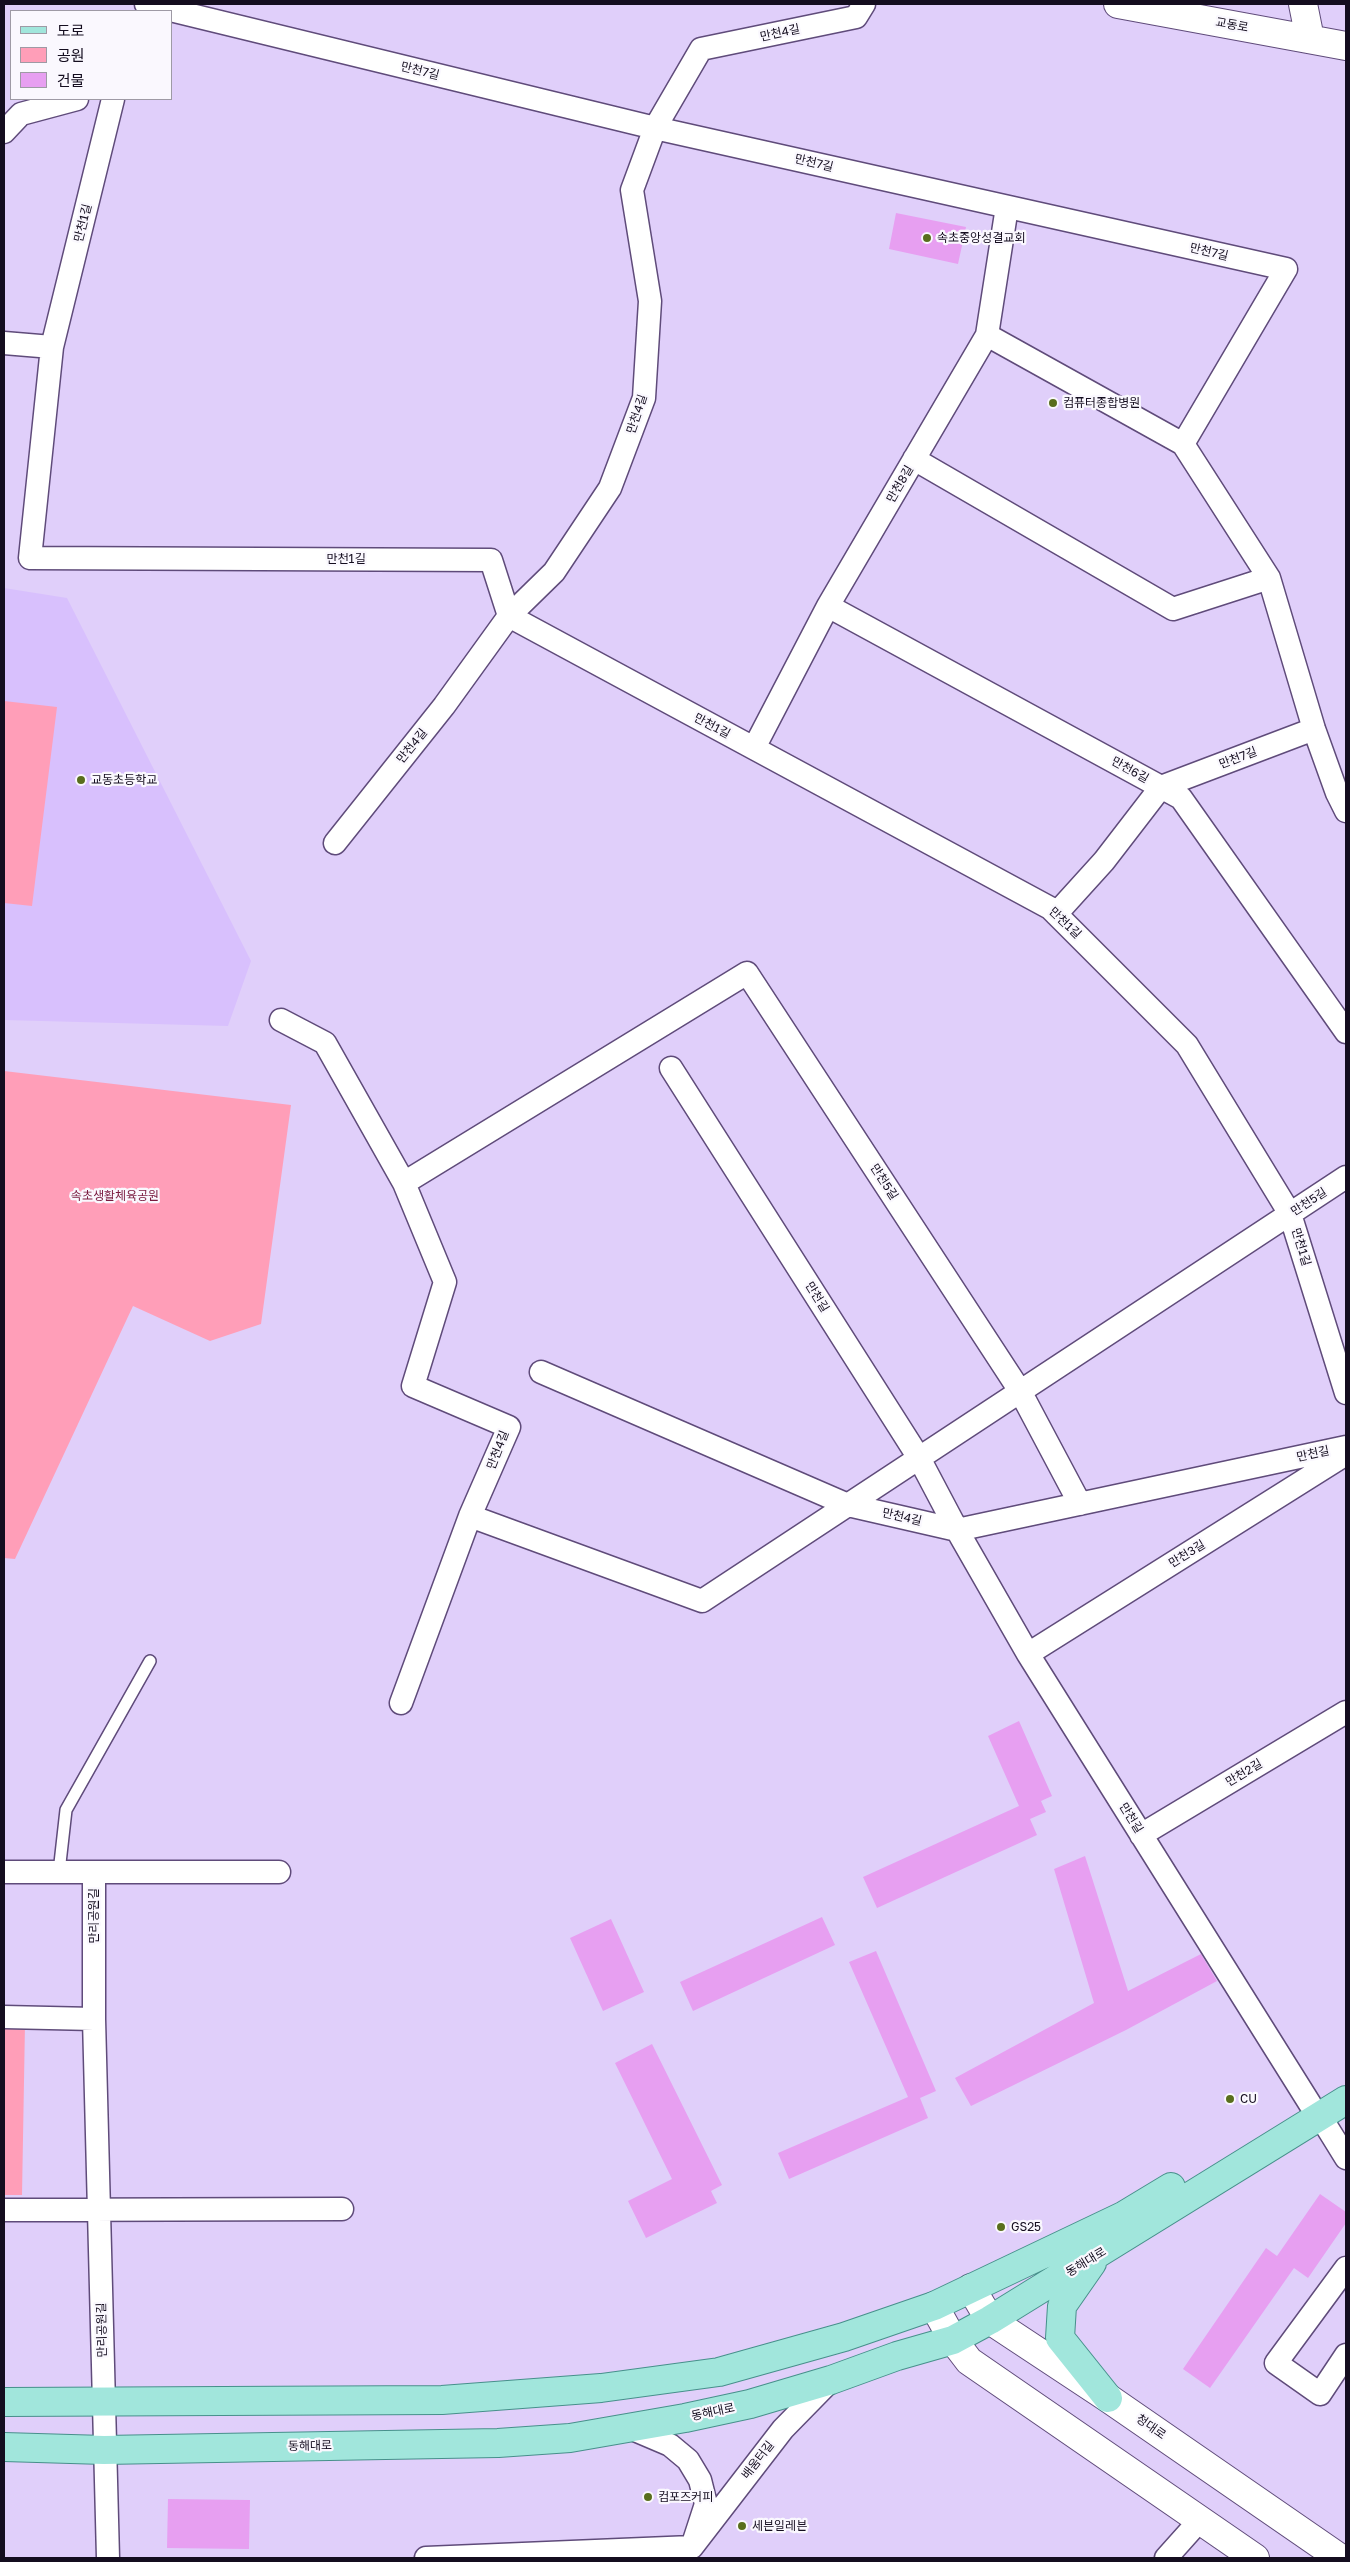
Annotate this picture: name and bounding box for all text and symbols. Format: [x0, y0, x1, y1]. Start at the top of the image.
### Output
legend [10, 10, 172, 100]
street label: 교동로 [1214, 15, 1250, 35]
text: 도로 [57, 21, 85, 39]
street label: 만천4길 [759, 22, 801, 44]
text: 공원 [57, 46, 85, 64]
street label: 만천7길 [399, 59, 441, 83]
text: 건물 [57, 71, 85, 89]
street label: 만천7길 [793, 152, 835, 174]
street label: 만천1길 [71, 202, 95, 244]
place label: 속초중앙성결교회 [937, 231, 1025, 245]
marker: 속초중앙성결교회 [921, 232, 933, 244]
street label: 만천7길 [1188, 241, 1230, 263]
street label: 만천4길 [624, 393, 650, 435]
place label: 컴퓨터종합병원 [1063, 396, 1140, 410]
marker: 컴퓨터종합병원 [1047, 397, 1059, 409]
street label: 만천8길 [884, 463, 916, 505]
street label: 만천1길 [327, 552, 365, 566]
street label: 만천1길 [691, 711, 733, 741]
street label: 만천4길 [394, 726, 430, 766]
street label: 만천7길 [1217, 744, 1259, 772]
street label: 만천6길 [1109, 754, 1151, 786]
place label: 교동초등학교 [91, 773, 157, 787]
marker: 교동초등학교 [75, 774, 87, 786]
street label: 만천1길 [1046, 904, 1084, 942]
street label: 만천5길 [867, 1161, 901, 1203]
street label: 만천5길 [1288, 1185, 1330, 1219]
park label: 속초생활체육공원 [71, 1189, 159, 1203]
street label: 만천1길 [1288, 1226, 1314, 1268]
street label: 만천길 [802, 1279, 832, 1315]
street label: 만천4길 [484, 1429, 512, 1471]
street label: 만천길 [1295, 1444, 1331, 1464]
street label: 만천4길 [881, 1505, 923, 1529]
street label: 만천3길 [1166, 1537, 1208, 1571]
street label: 만천2길 [1223, 1757, 1265, 1789]
street label: 만천길 [1116, 1800, 1146, 1836]
street label: 만리공원길 [87, 1888, 101, 1944]
place label: CU [1240, 2092, 1257, 2106]
marker: CU [1224, 2093, 1236, 2105]
place label: GS25 [1011, 2220, 1041, 2234]
marker: GS25 [995, 2221, 1007, 2233]
street label: 동해대로 [1063, 2244, 1109, 2280]
street label: 만리공원길 [94, 2302, 110, 2358]
street label: 동해대로 [690, 2400, 736, 2424]
street label: 청대로 [1133, 2412, 1169, 2442]
street label: 동해대로 [288, 2438, 332, 2454]
street label: 배움터길 [739, 2438, 777, 2482]
place label: 컴포즈커피 [658, 2490, 713, 2504]
marker: 컴포즈커피 [642, 2491, 654, 2503]
place label: 세븐일레븐 [752, 2519, 807, 2533]
marker: 세븐일레븐 [736, 2520, 748, 2532]

